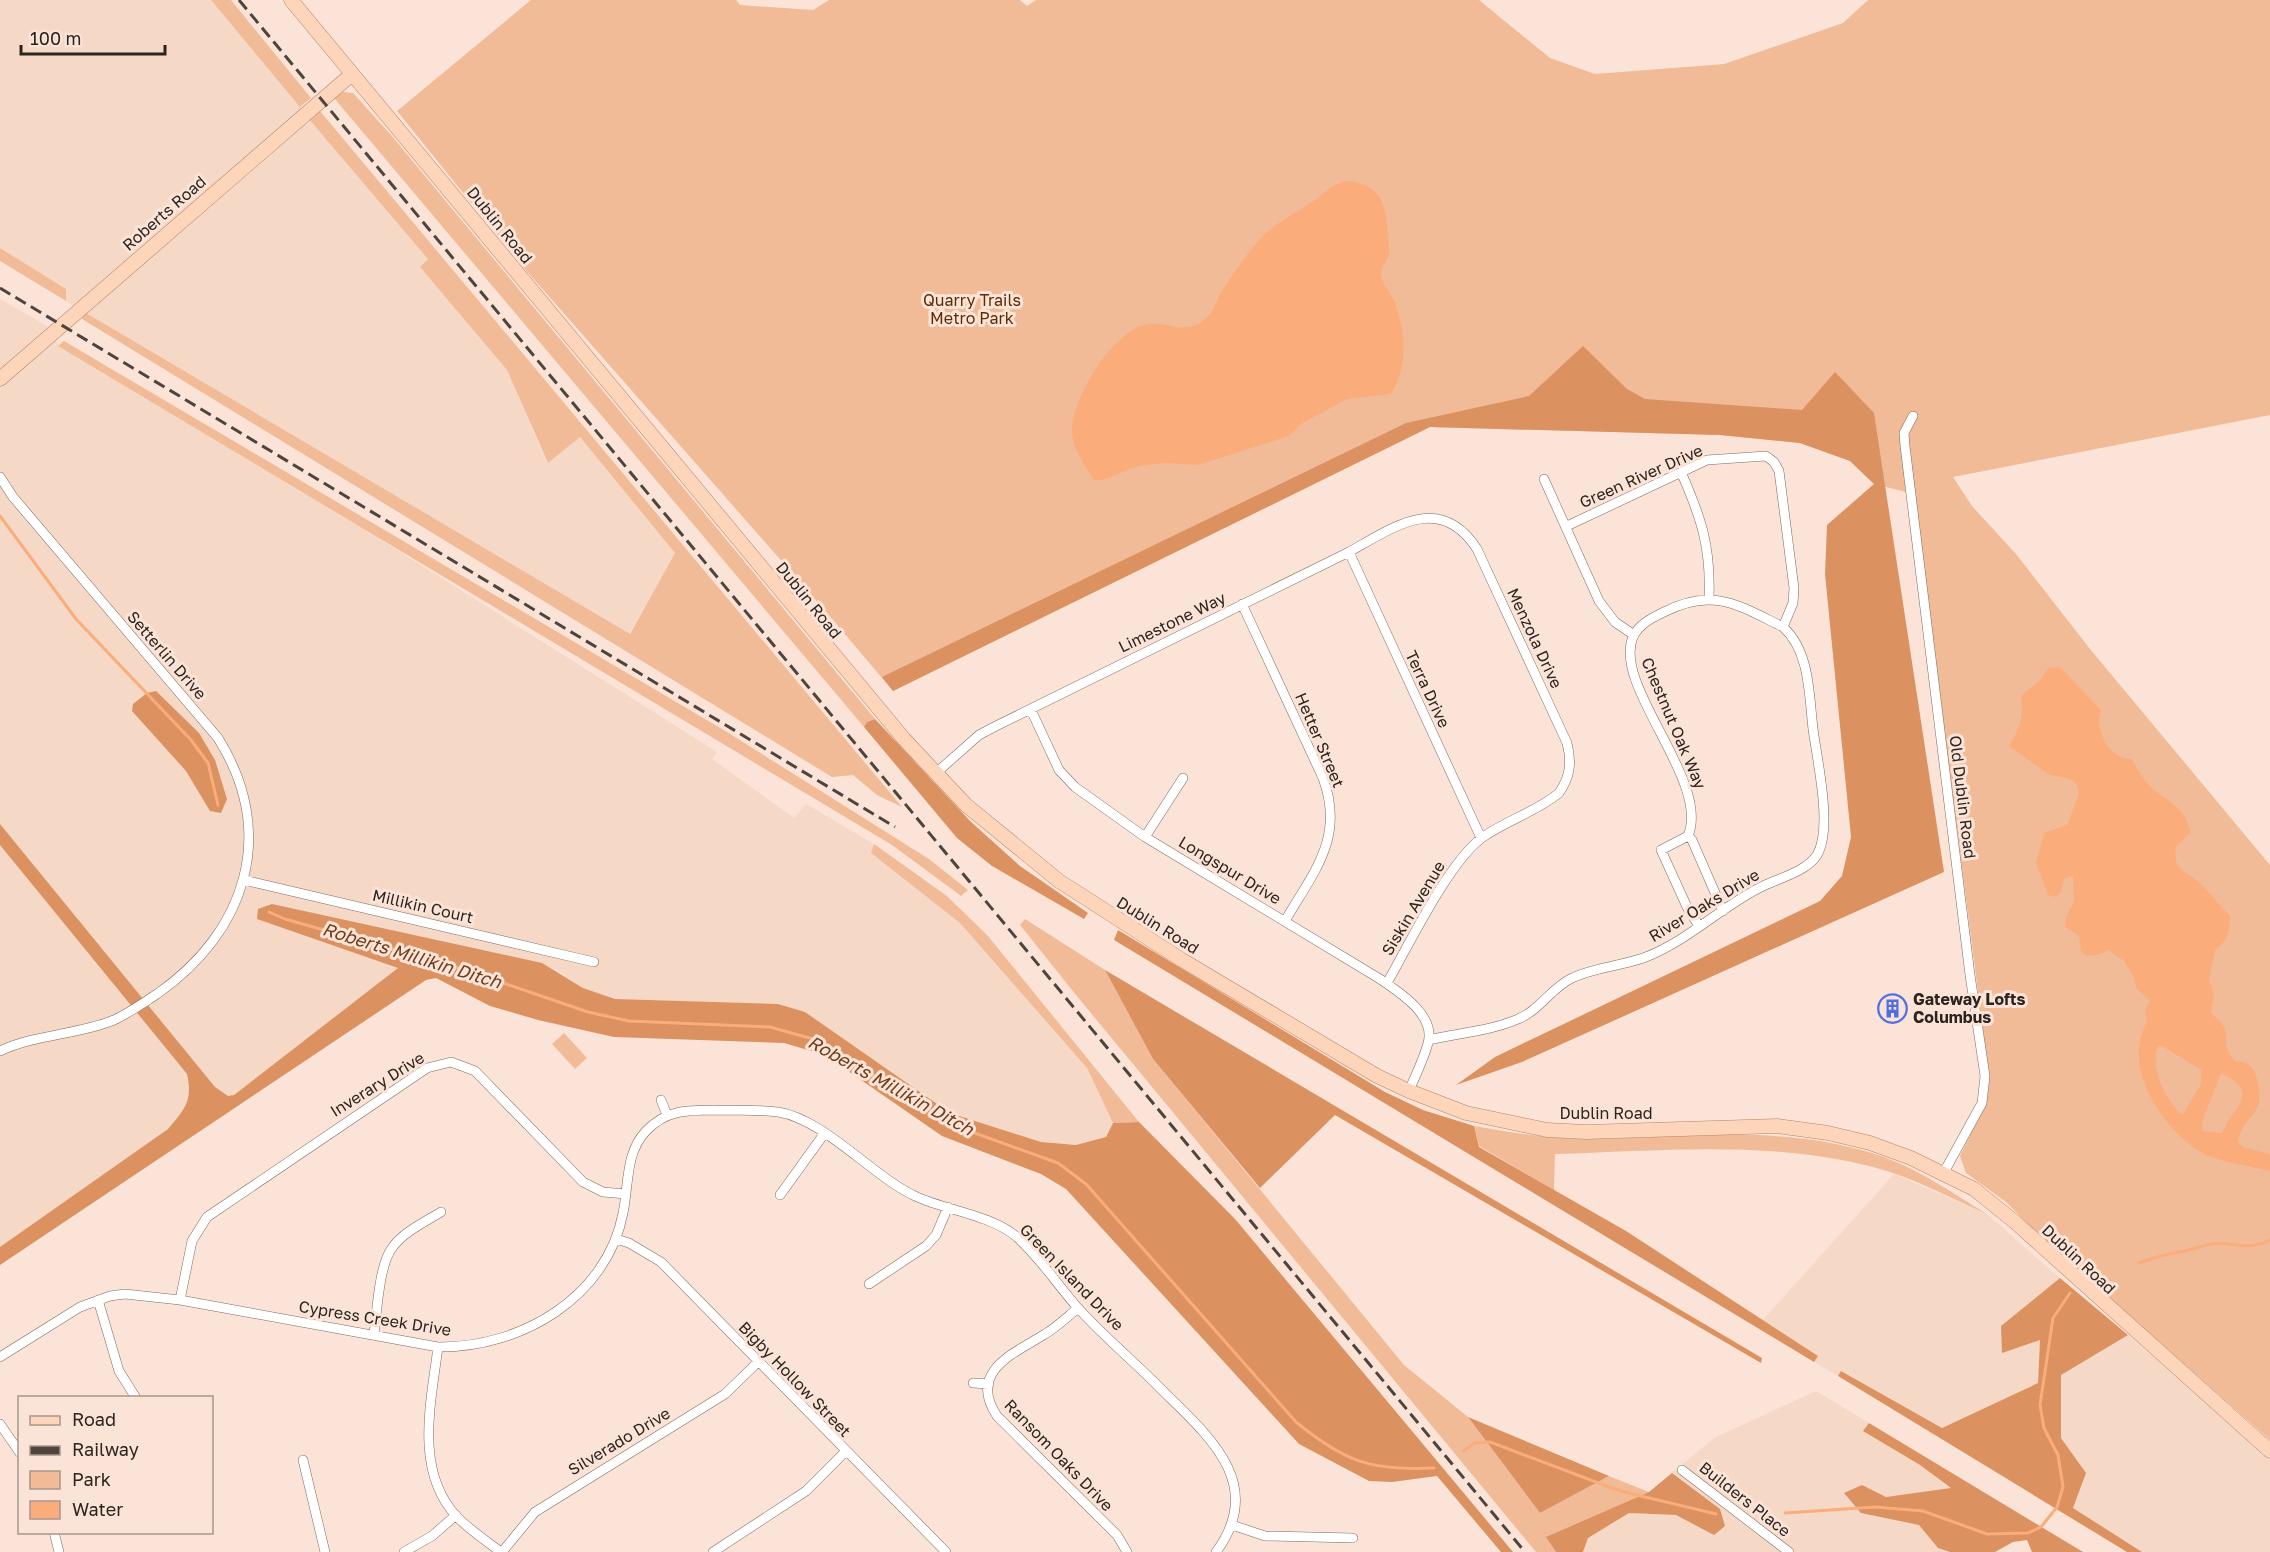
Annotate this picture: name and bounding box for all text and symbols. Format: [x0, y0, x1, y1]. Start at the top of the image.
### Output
scale bar [21, 18, 165, 56]
text: 100 m [30, 27, 81, 49]
street label: Roberts Road [118, 171, 210, 255]
street label: Dublin Road [463, 183, 537, 267]
park label: Quarry Trails Metro Park [923, 290, 1021, 328]
street label: Green River Drive [1576, 440, 1706, 512]
street label: Dublin Road [772, 558, 846, 642]
street label: Menzola Drive [1503, 585, 1567, 691]
street label: Limestone Way [1115, 587, 1229, 657]
street label: Setterlin Drive [123, 607, 211, 703]
street label: Terra Drive [1401, 647, 1455, 731]
street label: Chestnut Oak Way [1637, 654, 1711, 792]
street label: Hetter Street [1291, 690, 1349, 790]
street label: Old Dublin Road [1946, 734, 1980, 860]
street label: Longspur Drive [1175, 832, 1285, 908]
street label: Siskin Avenue [1377, 857, 1449, 959]
street label: River Oaks Drive [1645, 864, 1763, 946]
street label: Millikin Court [371, 885, 475, 927]
street label: Dublin Road [1113, 892, 1203, 958]
water label: Roberts Millikin Ditch [320, 917, 505, 993]
place label: Gateway Lofts Columbus [1913, 989, 2026, 1027]
building icon: Gateway Lofts Columbus [1876, 992, 1908, 1024]
water label: Roberts Millikin Ditch [804, 1030, 978, 1140]
street label: Inverary Drive [326, 1047, 428, 1121]
street label: Dublin Road [1559, 1103, 1653, 1123]
street label: Green Island Drive [1016, 1219, 1128, 1335]
street label: Dublin Road [2038, 1220, 2120, 1298]
street label: Cypress Creek Drive [297, 1296, 453, 1340]
street label: Bigby Hollow Street [735, 1317, 855, 1441]
street label: Ransom Oaks Drive [1000, 1395, 1118, 1515]
legend [18, 1396, 213, 1534]
street label: Silverado Drive [564, 1403, 674, 1479]
text: Road [72, 1408, 116, 1430]
text: Railway [72, 1438, 139, 1460]
street label: Builders Place [1695, 1457, 1795, 1541]
text: Park [72, 1468, 111, 1490]
text: Water [72, 1498, 123, 1520]

